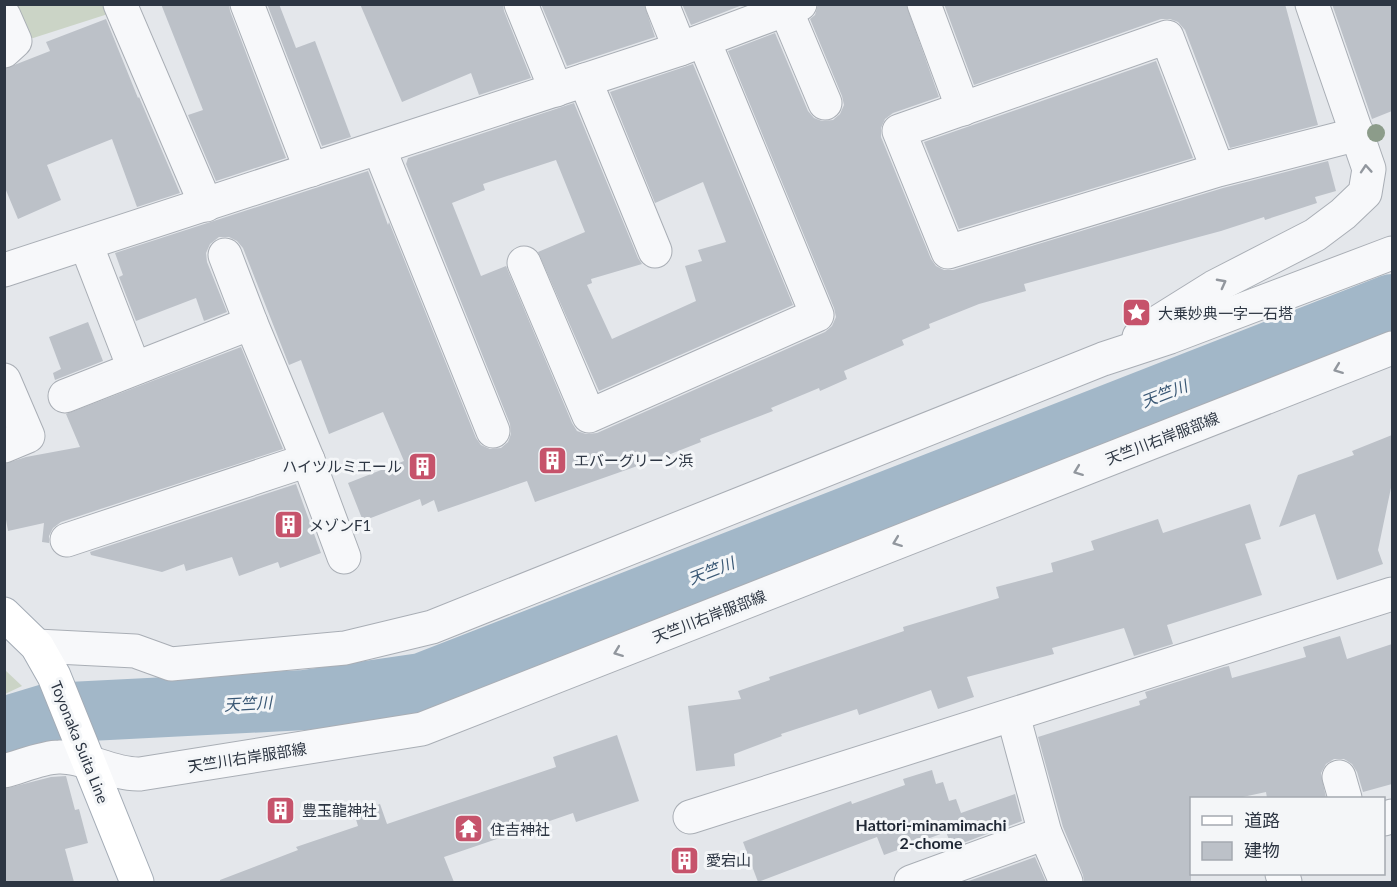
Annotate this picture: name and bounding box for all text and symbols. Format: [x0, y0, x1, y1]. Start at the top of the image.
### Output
one-way arrow [1360, 164, 1373, 174]
one-way arrow [1215, 279, 1226, 290]
place icon: 大乗妙典一字一石塔 [1121, 297, 1153, 329]
place label: 大乗妙典一字一石塔 [1158, 304, 1293, 322]
one-way arrow [1333, 362, 1344, 374]
water label: 天竺川 [1138, 375, 1192, 410]
street label: 天竺川右岸服部線 [1103, 408, 1221, 468]
building icon: エバーグリーン浜 [537, 444, 569, 476]
building icon: ハイツルミエール [407, 450, 439, 482]
place label: エバーグリーン浜 [574, 451, 693, 469]
place label: ハイツルミエール [282, 457, 402, 475]
one-way arrow [1074, 464, 1085, 476]
building icon: メゾンF1 [272, 509, 304, 541]
place label: メゾンF1 [309, 516, 371, 534]
one-way arrow [892, 535, 903, 547]
water label: 天竺川 [685, 552, 739, 587]
street label: 天竺川右岸服部線 [650, 586, 768, 646]
one-way arrow [613, 645, 624, 657]
street label: Toyonaka Suita Line [47, 678, 113, 806]
water label: 天竺川 [224, 692, 274, 714]
street label: 天竺川右岸服部線 [186, 739, 308, 775]
building icon: 豊玉龍神社 [265, 794, 297, 826]
legend [1190, 797, 1385, 875]
place label: 豊玉龍神社 [302, 801, 377, 819]
text: 道路 [1244, 809, 1280, 831]
temple icon: 住吉神社 [453, 813, 485, 845]
district label: Hattori-minamimachi 2-chome [856, 815, 1006, 852]
place label: 住吉神社 [490, 820, 550, 838]
text: 建物 [1244, 839, 1280, 861]
building icon: 愛宕山 [669, 844, 701, 876]
place label: 愛宕山 [706, 851, 751, 869]

